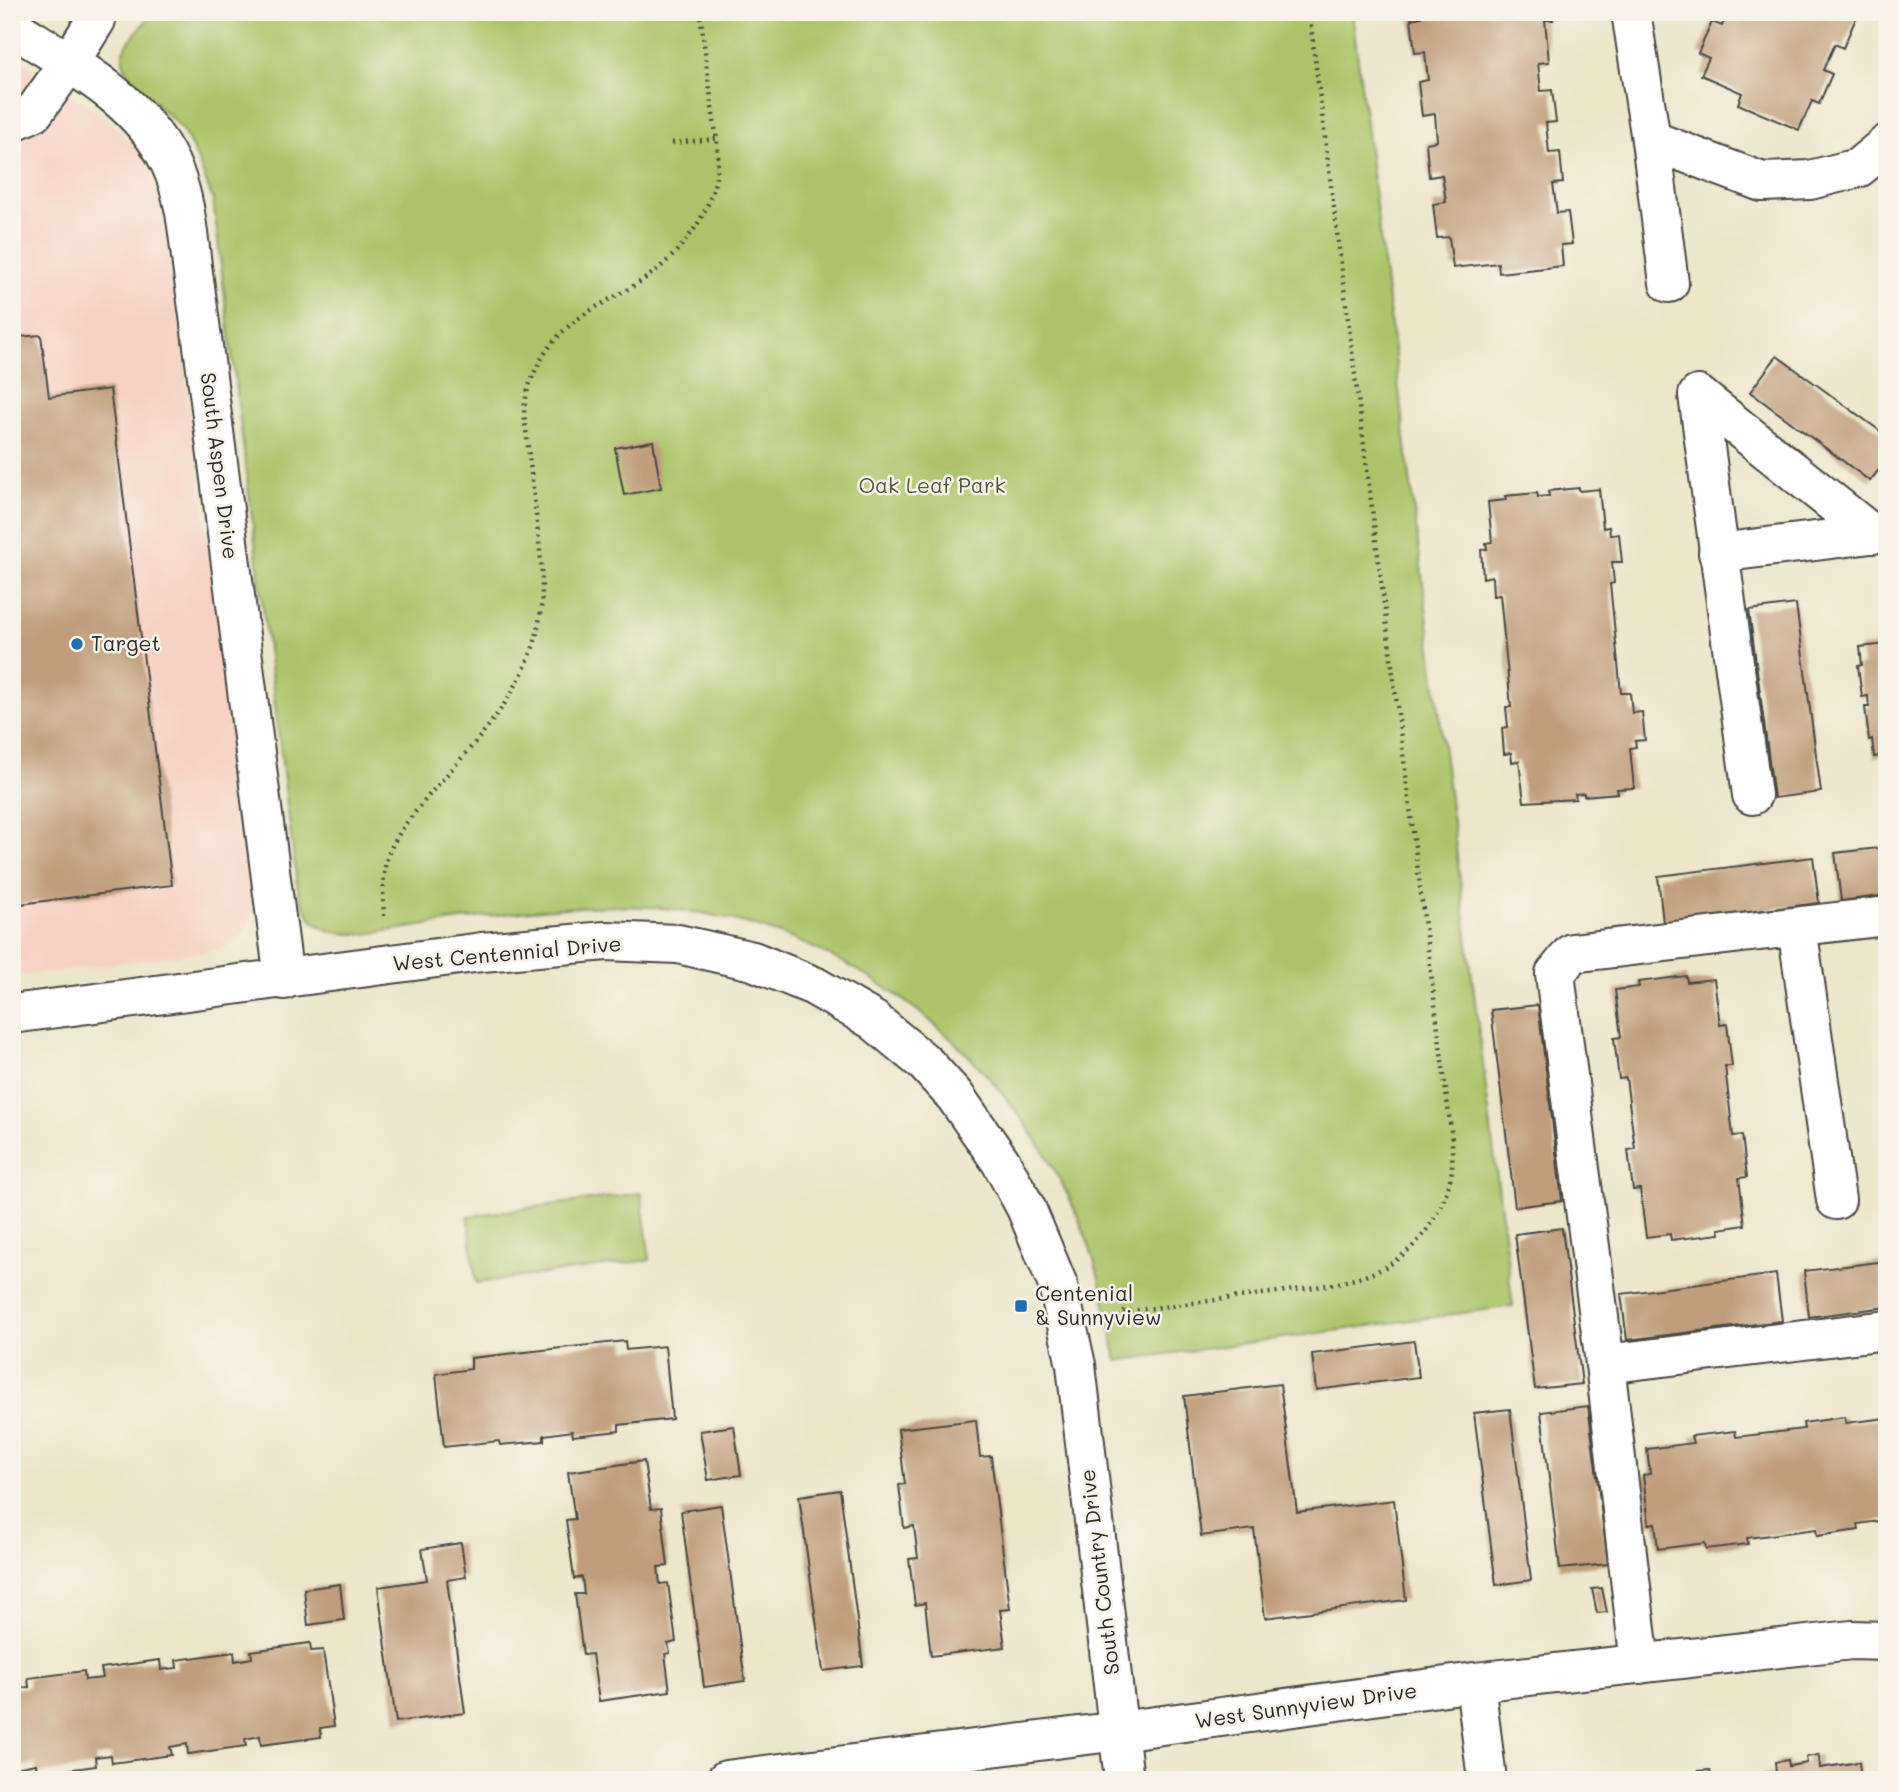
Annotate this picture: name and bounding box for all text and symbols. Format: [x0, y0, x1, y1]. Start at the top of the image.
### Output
street label: South Aspen Drive [196, 371, 245, 561]
park label: Oak Leaf Park [858, 471, 1006, 498]
place label: Target [91, 629, 161, 656]
marker: Target [69, 636, 85, 652]
street label: West Centennial Drive [391, 929, 622, 976]
place label: Centenial & Sunnyview [1035, 1279, 1161, 1330]
marker: Centenial & Sunnyview [1013, 1298, 1029, 1314]
street label: South Country Drive [1072, 1468, 1125, 1677]
street label: West Sunnyview Drive [1193, 1676, 1419, 1733]

